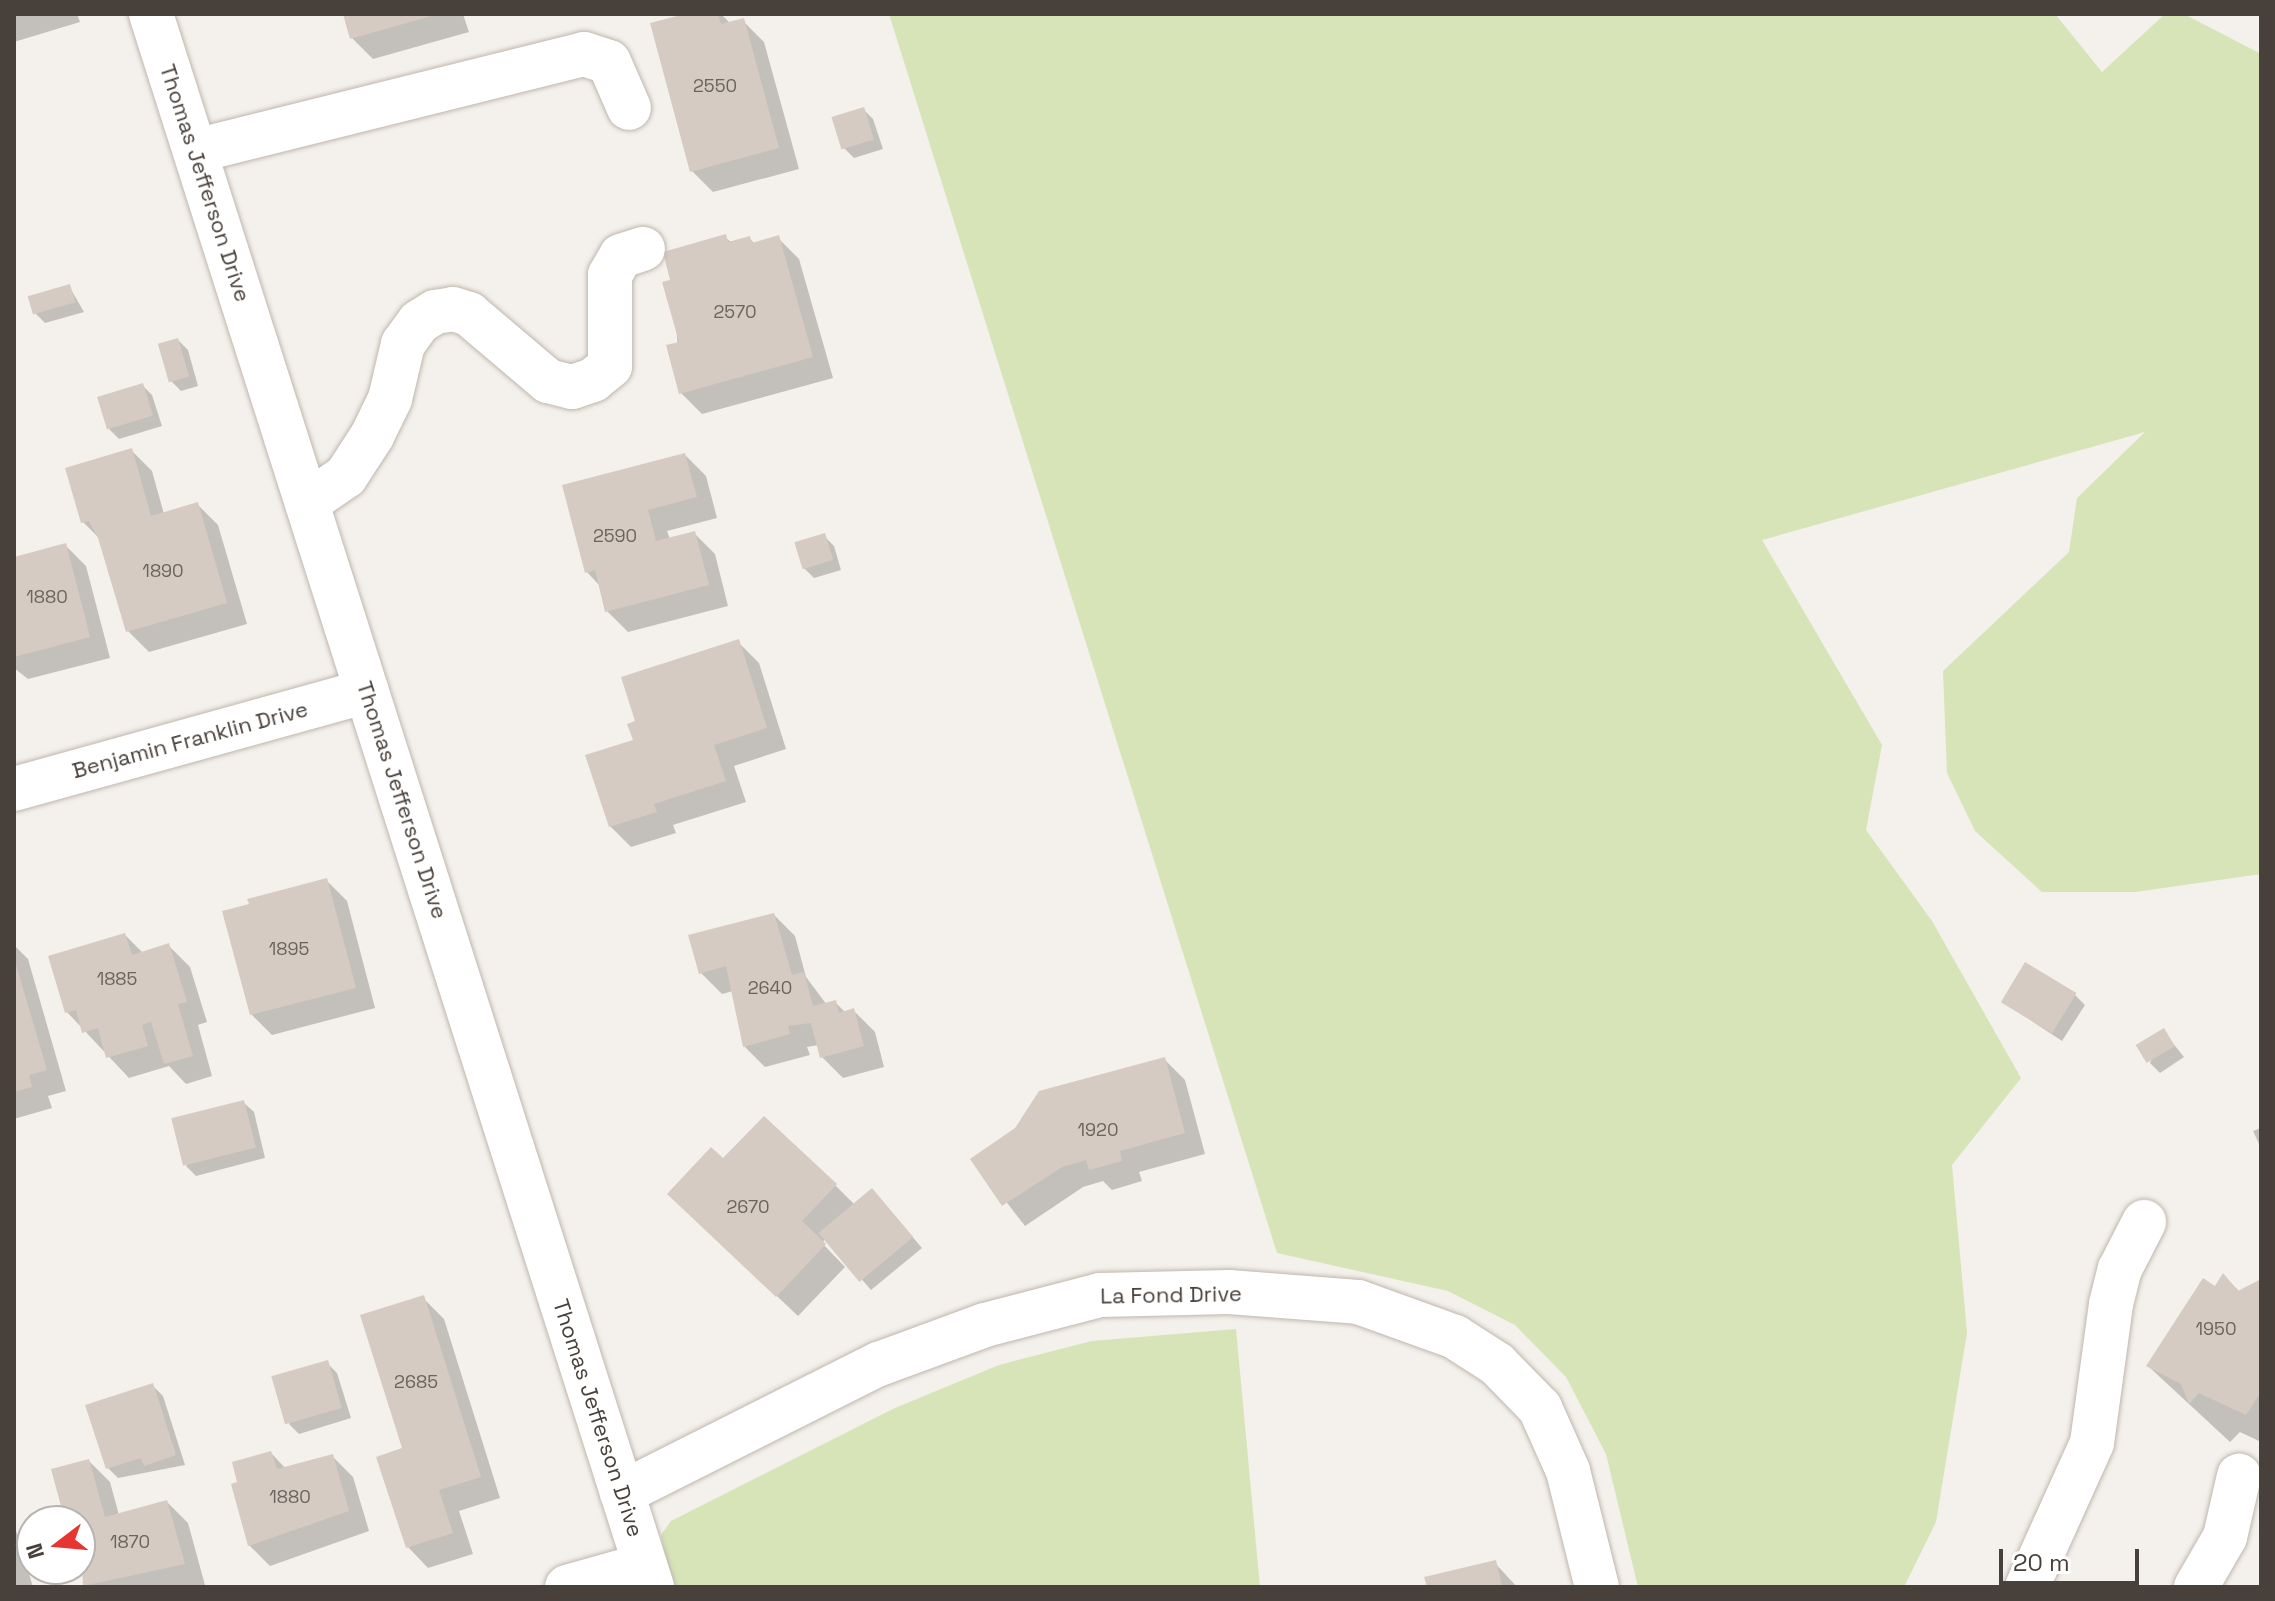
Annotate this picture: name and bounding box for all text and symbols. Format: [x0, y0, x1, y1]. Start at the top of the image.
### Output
street label: Thomas Jefferson Drive [154, 61, 256, 305]
house number: 2550 [693, 75, 737, 97]
house number: 2570 [714, 301, 756, 323]
house number: 2590 [593, 525, 637, 547]
house number: 1890 [142, 560, 184, 582]
house number: 1880 [26, 586, 68, 608]
street label: Thomas Jefferson Drive [351, 678, 453, 922]
street label: Benjamin Franklin Drive [69, 696, 311, 784]
house number: 1895 [269, 938, 309, 960]
house number: 1885 [97, 968, 137, 990]
house number: 2640 [748, 977, 792, 999]
house number: 1920 [1078, 1119, 1118, 1141]
house number: 2670 [726, 1196, 770, 1218]
street label: La Fond Drive [1100, 1281, 1242, 1309]
street label: Thomas Jefferson Drive [547, 1296, 649, 1540]
house number: 1950 [2196, 1318, 2236, 1340]
house number: 2685 [394, 1371, 438, 1393]
house number: 1880 [269, 1486, 311, 1508]
north arrow [16, 1505, 96, 1585]
house number: 1870 [110, 1531, 150, 1553]
scale bar [2003, 1533, 2143, 1583]
text: N [19, 1540, 50, 1562]
text: 20 m [2013, 1547, 2070, 1578]

